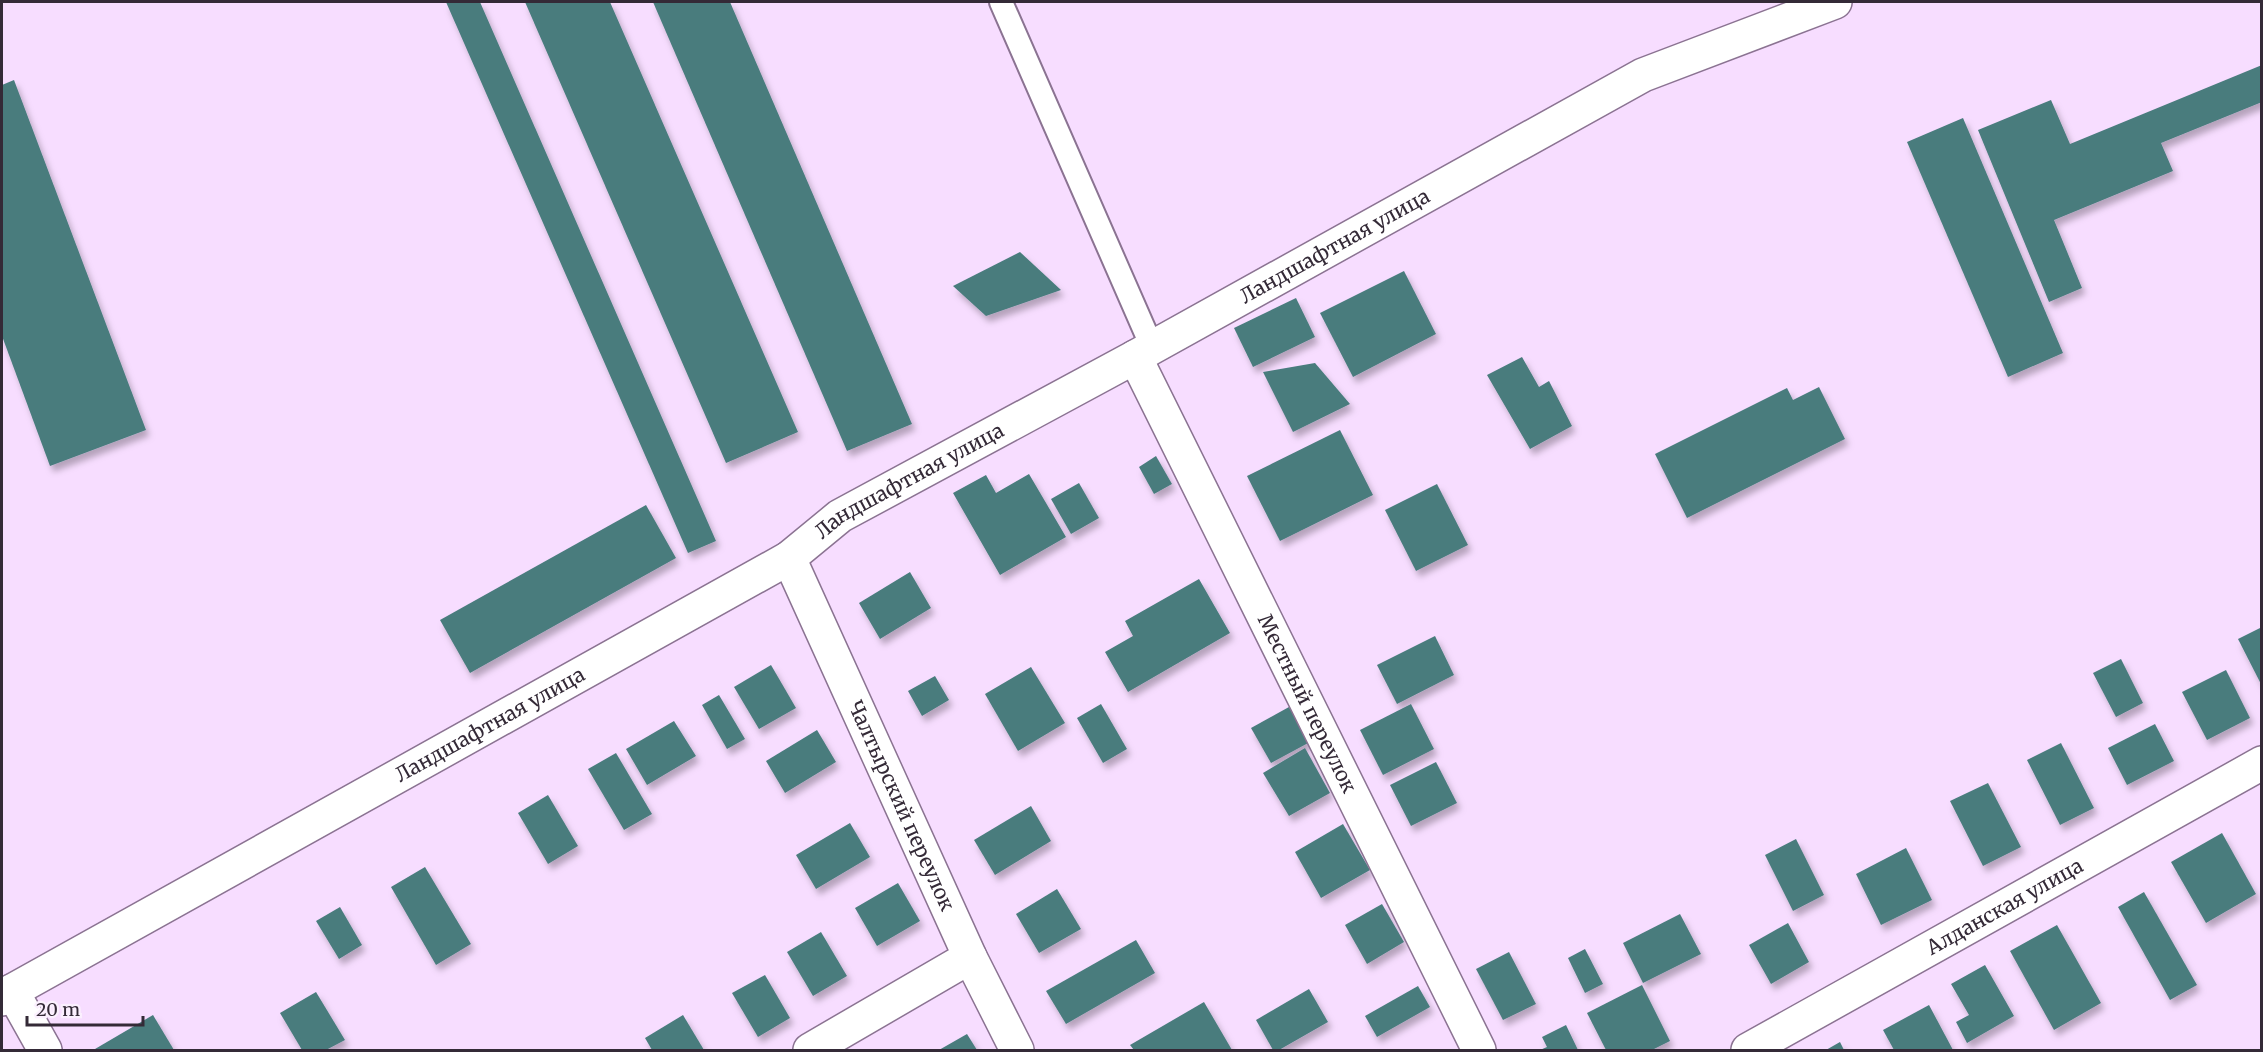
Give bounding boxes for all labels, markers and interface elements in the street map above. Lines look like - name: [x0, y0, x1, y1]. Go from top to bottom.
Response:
- street label: Ландшафтная улица: [1235, 183, 1434, 308]
- street label: Ландшафтная улица: [809, 417, 1008, 544]
- street label: Местный переулок: [1253, 610, 1362, 797]
- street label: Ландшафтная улица: [391, 661, 589, 787]
- street label: Чалтырский переулок: [843, 696, 961, 915]
- street label: Алданская улица: [1921, 852, 2087, 960]
- scale bar: [27, 989, 142, 1027]
- text: 20 m: [36, 998, 80, 1021]

